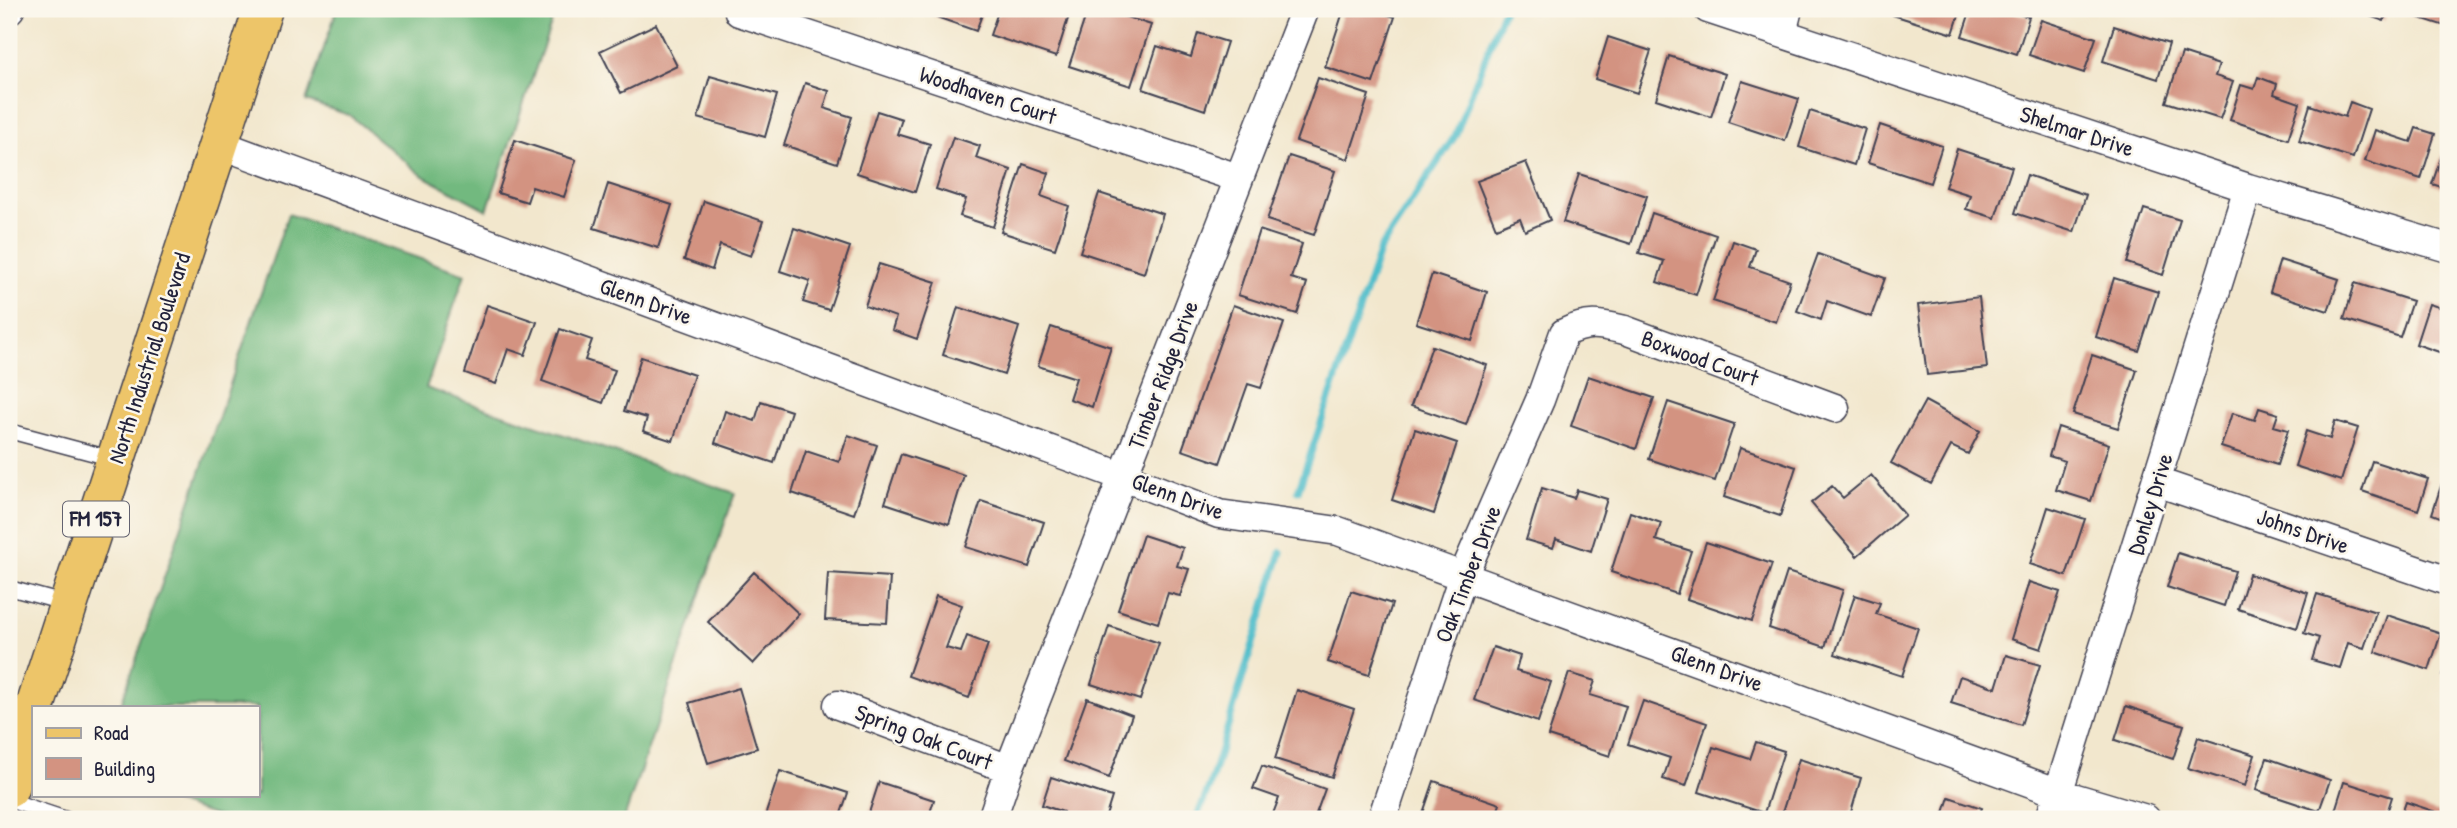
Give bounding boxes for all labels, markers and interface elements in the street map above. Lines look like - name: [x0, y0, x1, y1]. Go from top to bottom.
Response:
- street label: Woodhaven Court: [916, 58, 1062, 132]
- street label: Shelmar Drive: [2016, 98, 2138, 163]
- street label: North Industrial Boulevard: [100, 248, 197, 467]
- street label: Glenn Drive: [596, 270, 696, 331]
- street label: Timber Ridge Drive: [1120, 296, 1205, 454]
- street label: Boxwood Court: [1637, 322, 1764, 393]
- street label: Donley Drive: [2119, 450, 2180, 558]
- street label: Glenn Drive: [1128, 465, 1228, 526]
- street label: Johns Drive: [2253, 500, 2353, 561]
- street label: Oak Timber Drive: [1427, 501, 1508, 647]
- road number: FM 157: [63, 502, 129, 536]
- street label: Glenn Drive: [1667, 637, 1767, 698]
- street label: Spring Oak Court: [851, 696, 998, 777]
- legend: [32, 706, 259, 796]
- text: Road: [94, 718, 128, 747]
- text: Building: [94, 754, 155, 783]

